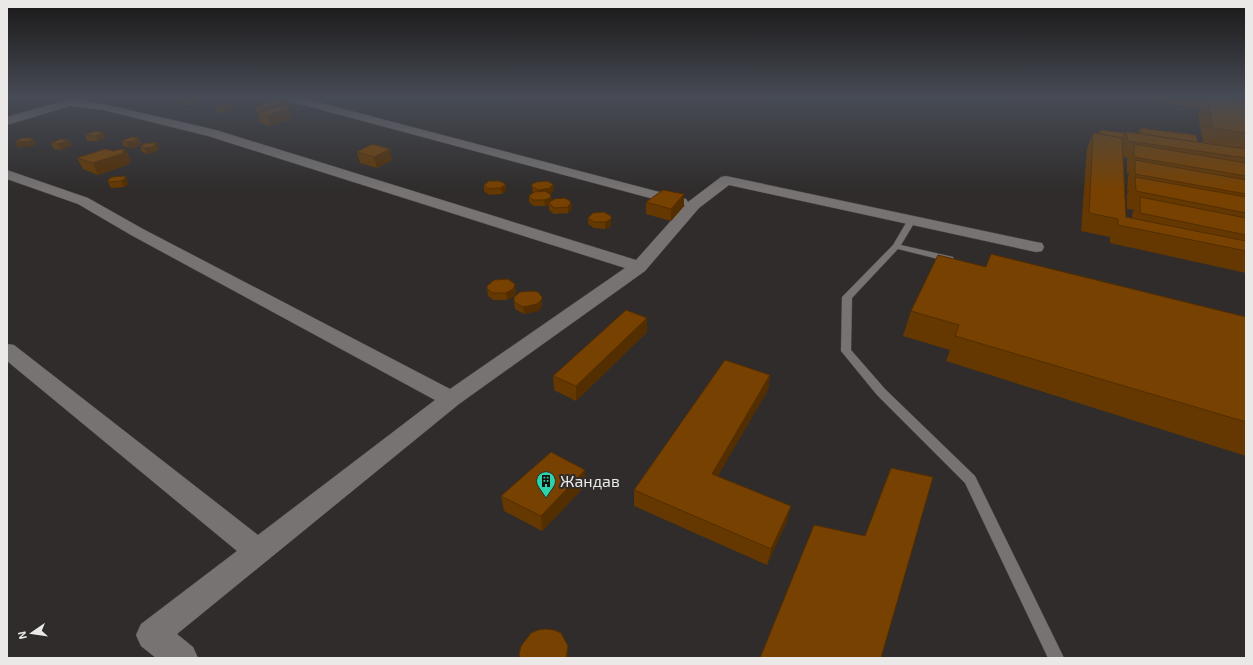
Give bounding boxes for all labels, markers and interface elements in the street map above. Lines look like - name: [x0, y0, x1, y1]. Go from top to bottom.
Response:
- building icon: Жандав: [535, 470, 557, 498]
- place label: Жандав: [560, 471, 620, 490]
- north arrow: [12, 613, 52, 653]
- text: N: [15, 630, 29, 641]

